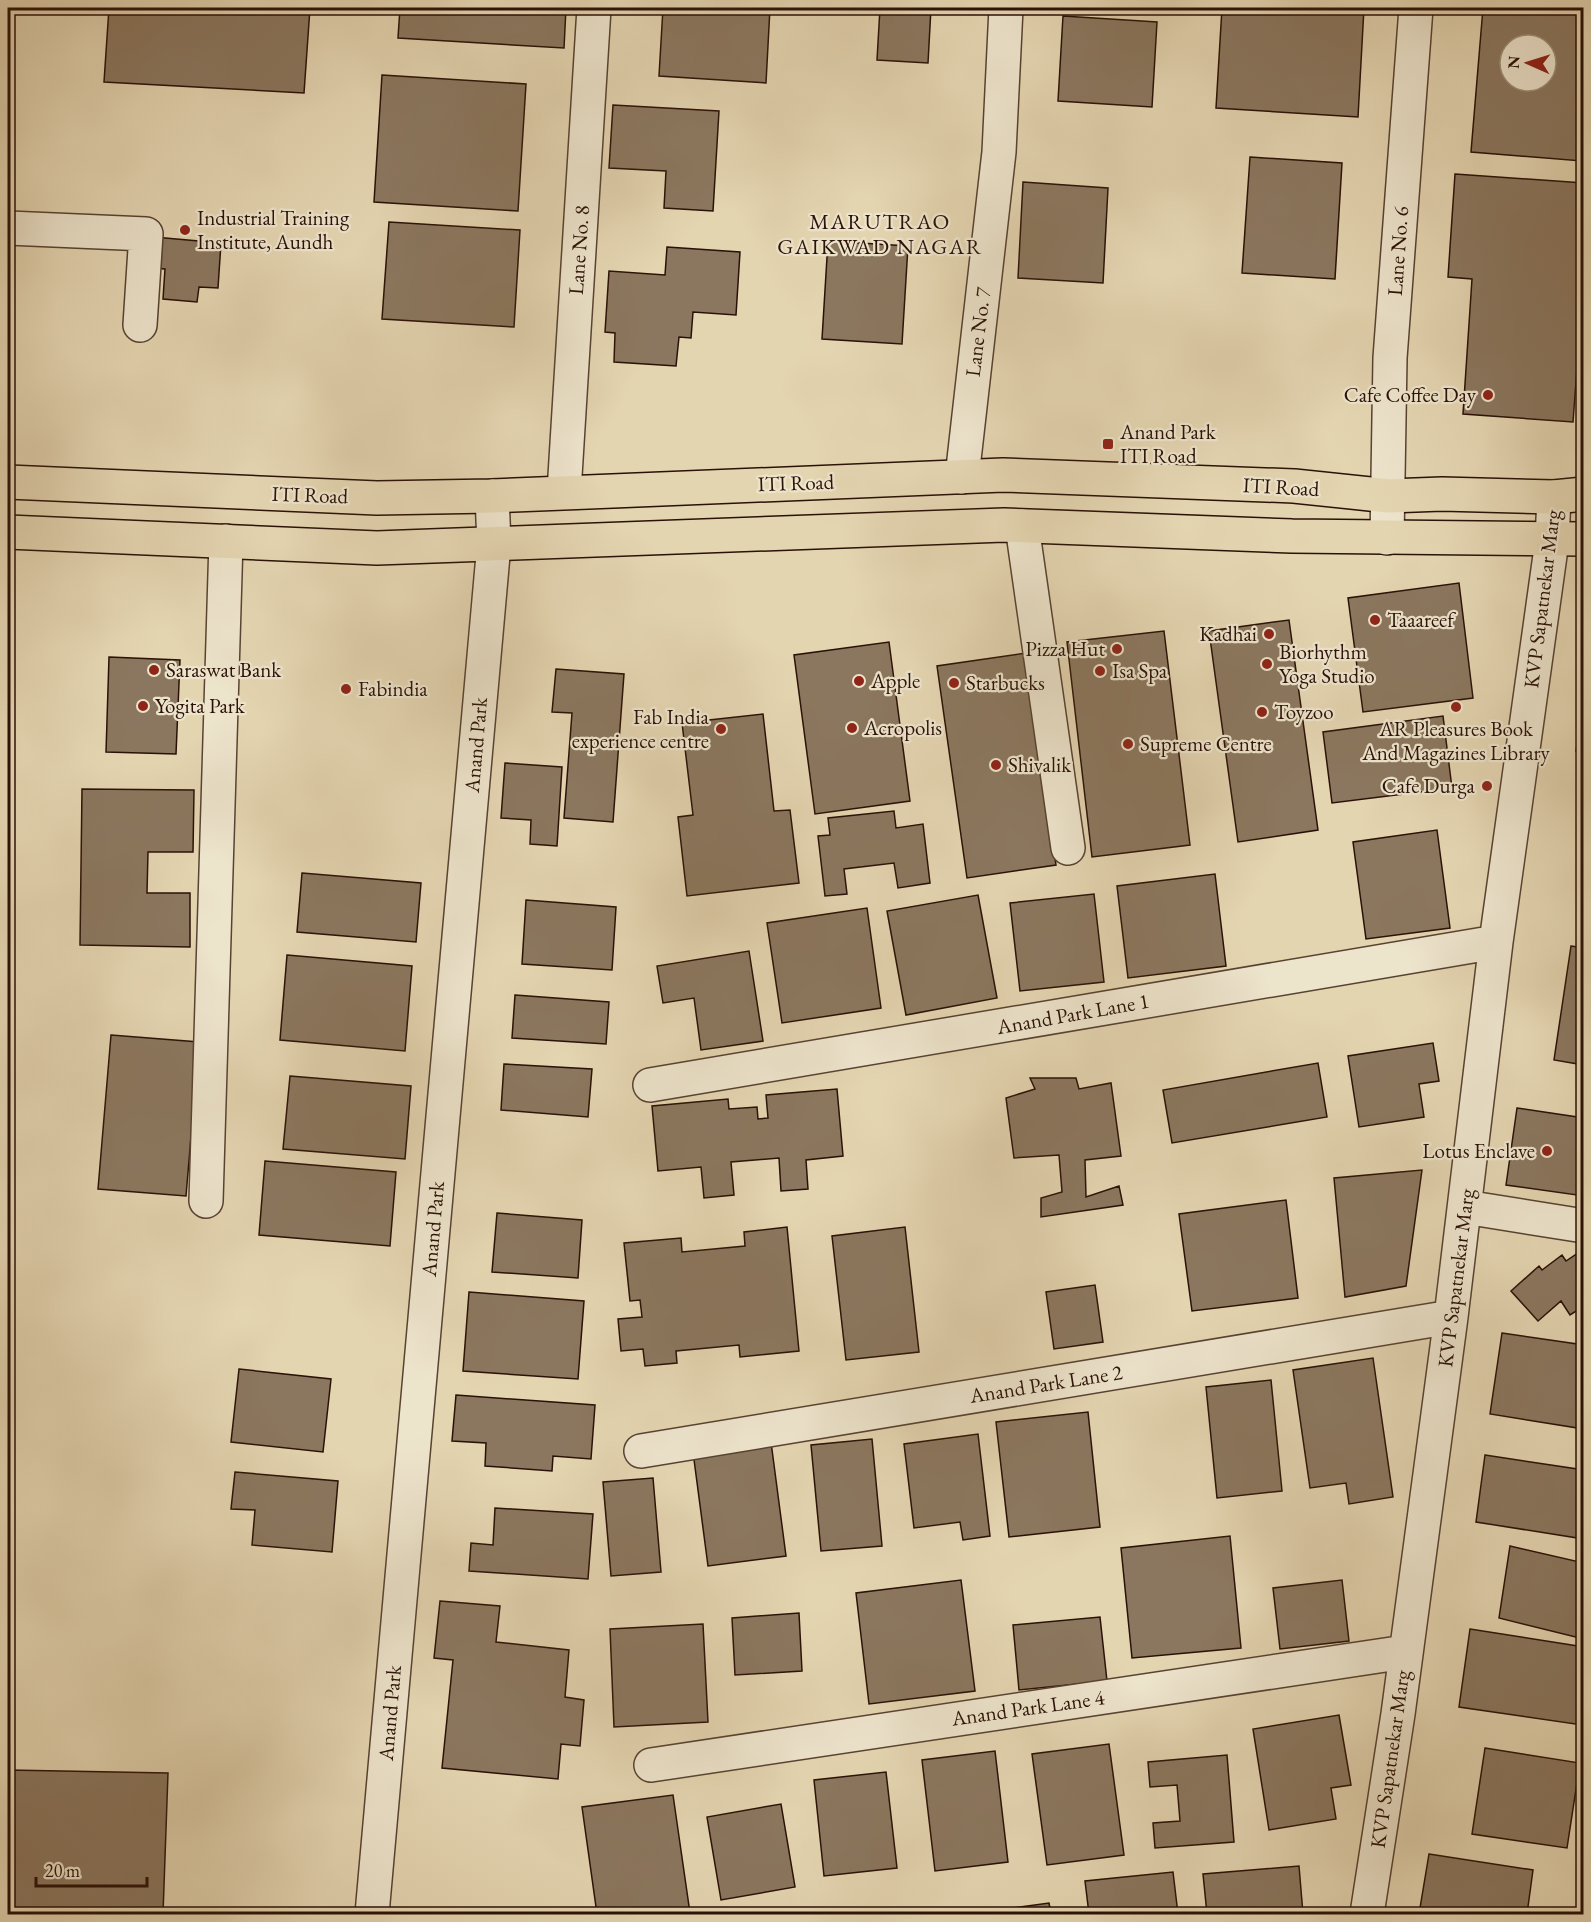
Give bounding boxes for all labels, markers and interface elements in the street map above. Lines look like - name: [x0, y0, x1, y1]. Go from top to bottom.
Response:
- north arrow: [1498, 33, 1558, 93]
- text: N: [1503, 55, 1524, 69]
- place label: Industrial Training Institute, Aundh: [197, 204, 350, 255]
- street label: Lane No. 8: [562, 204, 595, 296]
- street label: Lane No. 6: [1381, 205, 1414, 297]
- district label: MARUTRAO GAIKWAD NAGAR: [777, 207, 983, 261]
- marker: Industrial Training Institute, Aundh: [178, 223, 192, 237]
- street label: Lane No. 7: [959, 285, 996, 378]
- place label: Cafe Coffee Day: [1344, 381, 1477, 408]
- marker: Cafe Coffee Day: [1481, 388, 1495, 402]
- place label: Anand Park ITI Road: [1119, 418, 1217, 469]
- marker: Anand Park ITI Road: [1101, 437, 1115, 451]
- street label: ITI Road: [757, 468, 835, 497]
- street label: ITI Road: [1242, 471, 1320, 502]
- street label: ITI Road: [271, 480, 349, 509]
- street label: KVP Sapatnekar Marg: [1517, 507, 1566, 690]
- place label: Taaareef: [1387, 606, 1456, 633]
- marker: Taaareef: [1368, 613, 1382, 627]
- place label: Kadhai: [1199, 620, 1257, 647]
- marker: Kadhai: [1262, 627, 1276, 641]
- place label: Pizza Hut: [1025, 635, 1105, 662]
- place label: Biorhythm Yoga Studio: [1279, 638, 1375, 689]
- marker: Pizza Hut: [1110, 642, 1124, 656]
- place label: Saraswat Bank: [166, 656, 282, 683]
- place label: Isa Spa: [1112, 657, 1168, 684]
- marker: Biorhythm Yoga Studio: [1260, 657, 1274, 671]
- marker: Saraswat Bank: [147, 663, 161, 677]
- marker: Isa Spa: [1093, 664, 1107, 678]
- place label: Apple: [870, 667, 920, 694]
- place label: Starbucks: [966, 669, 1045, 696]
- marker: Apple: [852, 674, 866, 688]
- place label: Fabindia: [358, 675, 428, 702]
- marker: Starbucks: [947, 676, 961, 690]
- marker: Fabindia: [339, 682, 353, 696]
- place label: Yogita Park: [155, 692, 246, 719]
- street label: Anand Park: [458, 695, 493, 795]
- place label: Toyzoo: [1274, 698, 1334, 725]
- marker: Yogita Park: [136, 699, 150, 713]
- marker: AR Pleasures Book And Magazines Library: [1449, 700, 1463, 714]
- place label: Fab India experience centre: [572, 703, 710, 754]
- marker: Toyzoo: [1255, 705, 1269, 719]
- place label: Acropolis: [863, 714, 942, 741]
- place label: AR Pleasures Book And Magazines Library: [1361, 715, 1551, 766]
- marker: Acropolis: [845, 721, 859, 735]
- marker: Fab India experience centre: [714, 722, 728, 736]
- place label: Supreme Centre: [1140, 730, 1272, 757]
- marker: Supreme Centre: [1121, 737, 1135, 751]
- place label: Shivalik: [1008, 751, 1072, 778]
- marker: Shivalik: [989, 758, 1003, 772]
- place label: Cafe Durga: [1382, 772, 1476, 799]
- marker: Cafe Durga: [1480, 779, 1494, 793]
- street label: Anand Park Lane 1: [994, 987, 1151, 1040]
- place label: Lotus Enclave: [1422, 1137, 1535, 1164]
- marker: Lotus Enclave: [1540, 1144, 1554, 1158]
- street label: Anand Park: [415, 1179, 450, 1279]
- street label: KVP Sapatnekar Marg: [1431, 1186, 1480, 1369]
- street label: Anand Park Lane 2: [967, 1358, 1124, 1409]
- street label: Anand Park: [372, 1663, 407, 1763]
- street label: KVP Sapatnekar Marg: [1364, 1667, 1415, 1850]
- street label: Anand Park Lane 4: [949, 1683, 1107, 1732]
- scale bar: [36, 1850, 147, 1888]
- text: 20 m: [45, 1859, 80, 1882]

